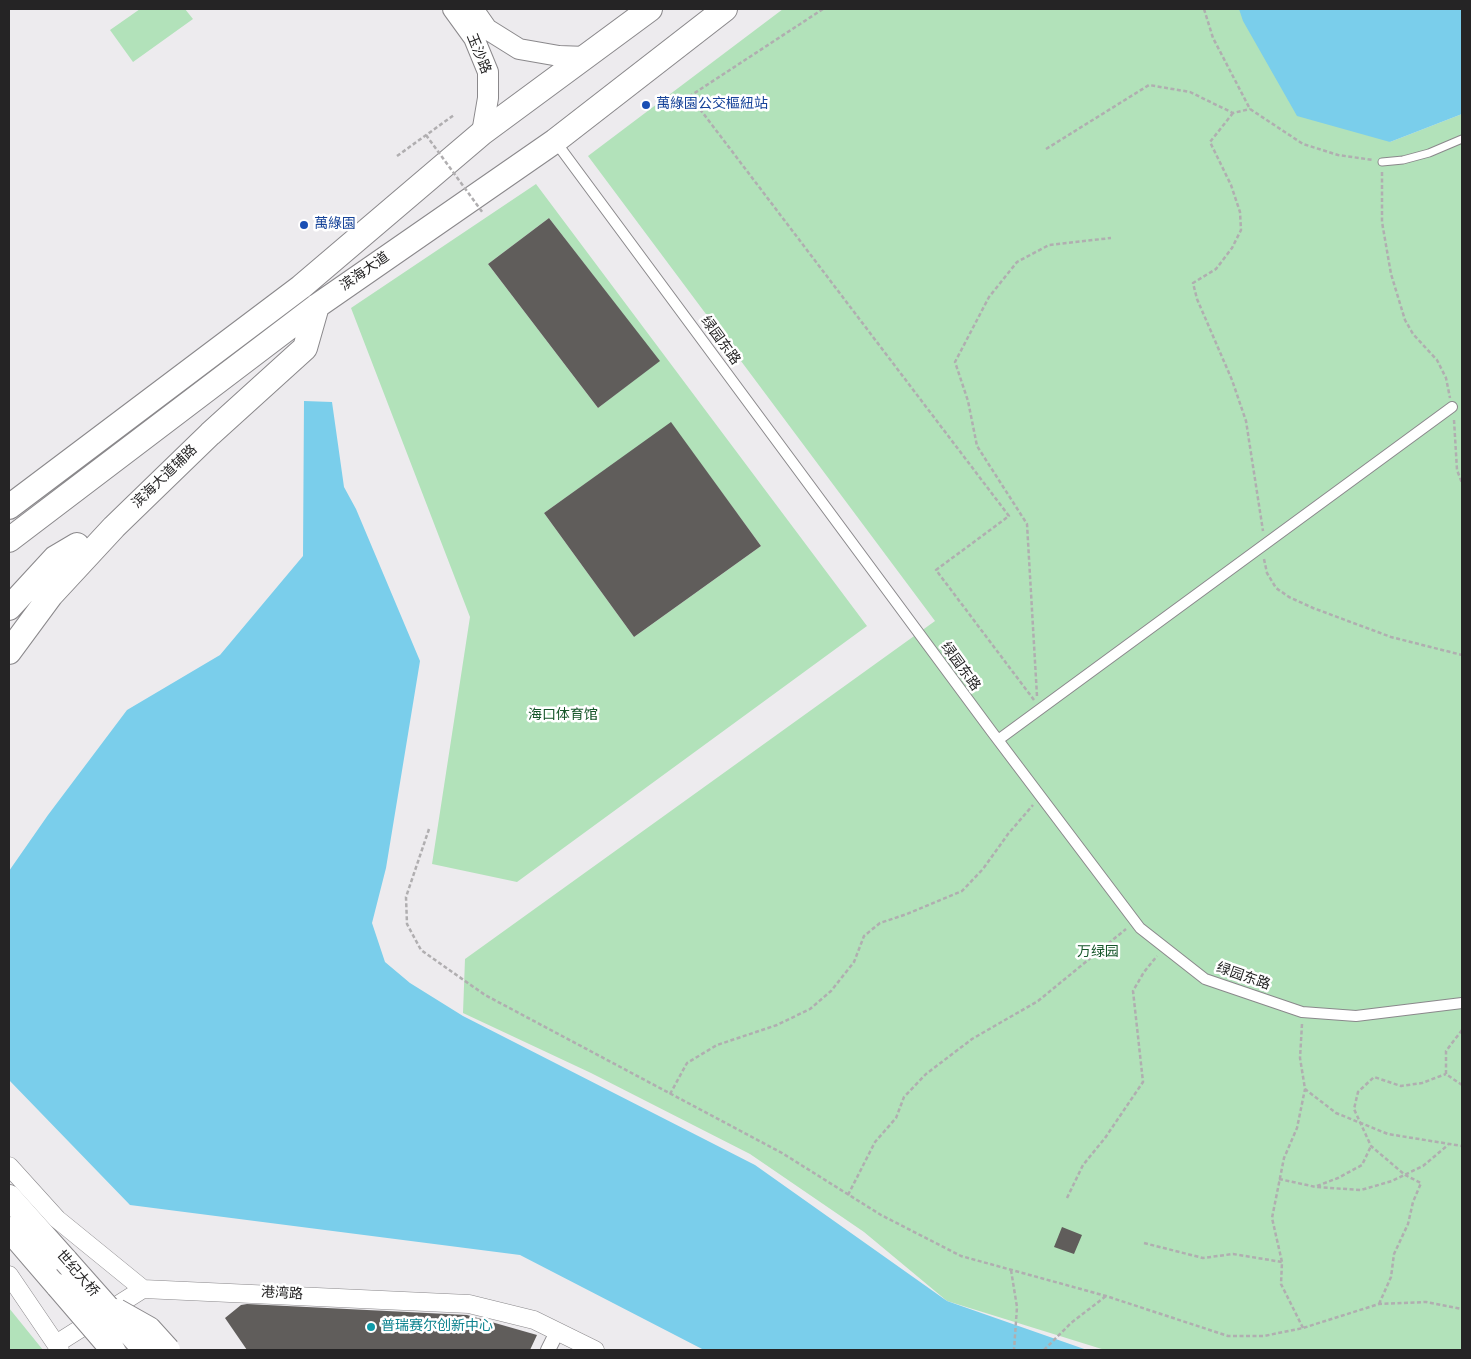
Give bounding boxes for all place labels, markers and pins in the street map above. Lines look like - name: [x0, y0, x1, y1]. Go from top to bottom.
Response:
- place label: 萬綠園公交樞紐站: [656, 97, 768, 113]
- marker: 萬綠園公交樞紐站: [640, 99, 652, 111]
- place label: 萬綠園: [314, 217, 356, 233]
- marker: 萬綠園: [298, 219, 310, 231]
- place label: 普瑞赛尔创新中心: [381, 1319, 493, 1335]
- marker: 普瑞赛尔创新中心: [365, 1321, 377, 1333]

